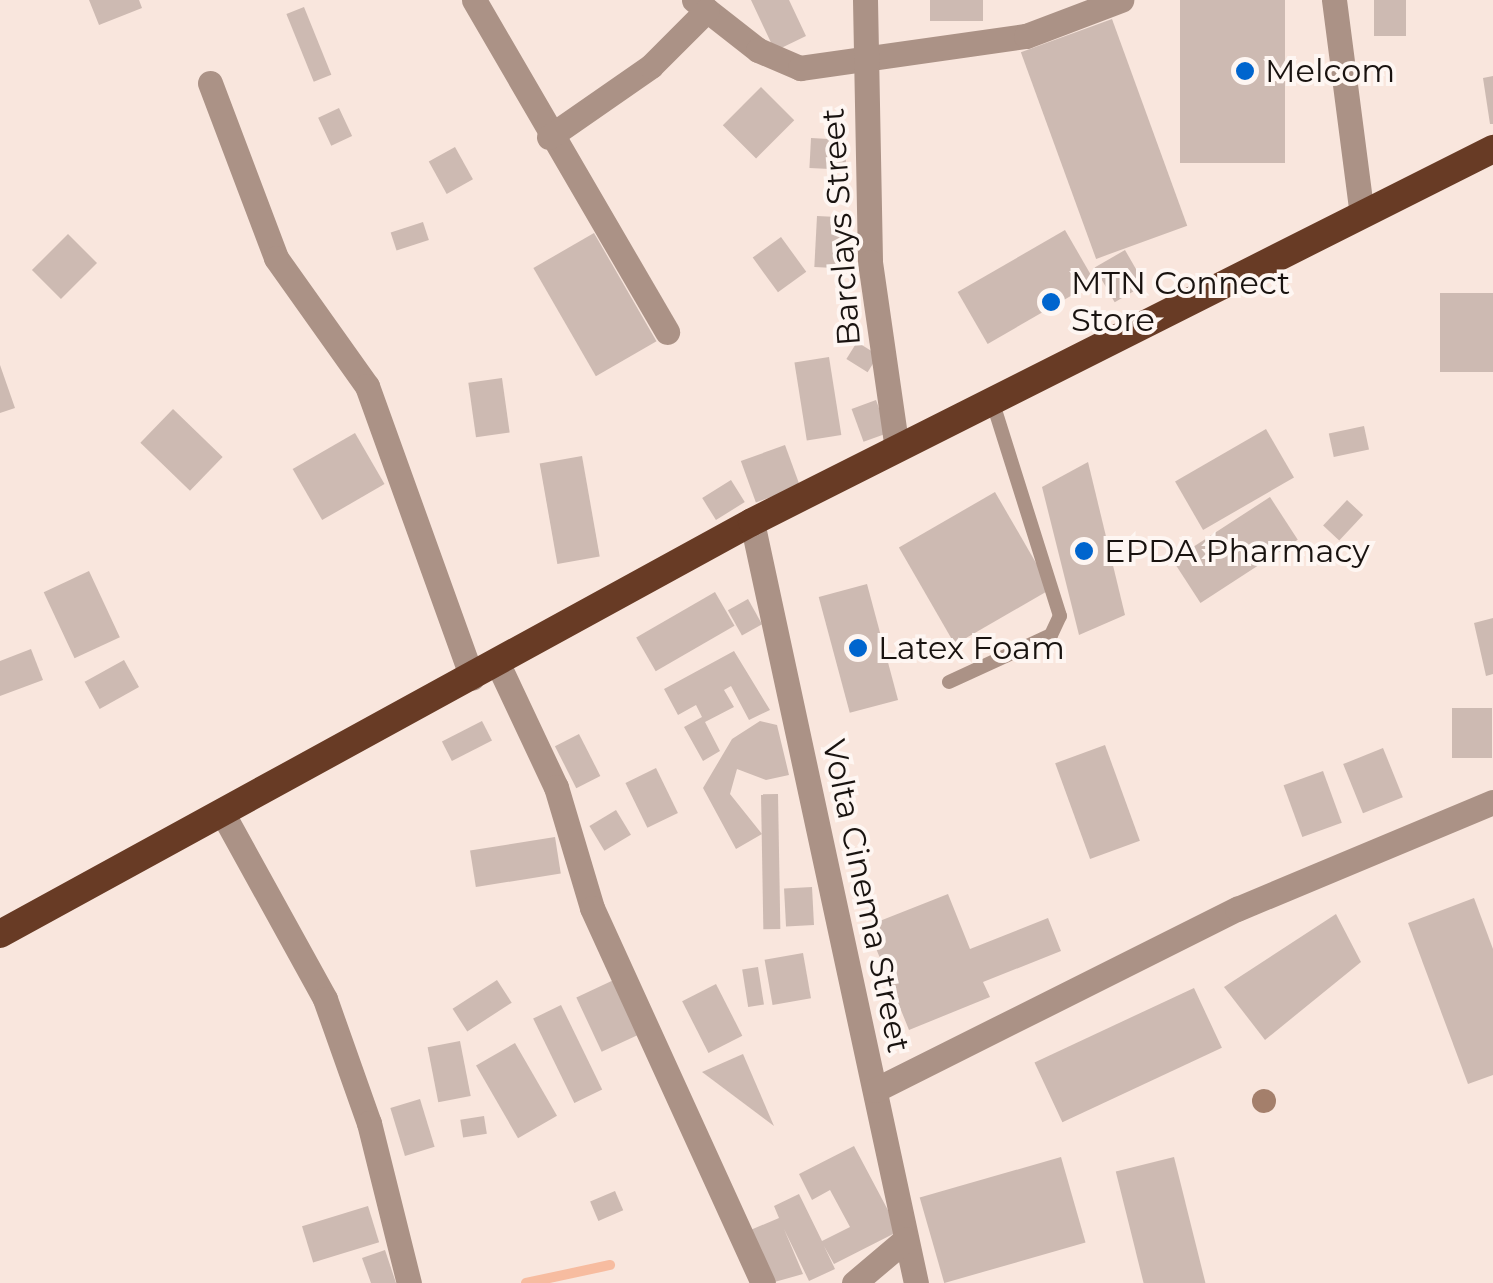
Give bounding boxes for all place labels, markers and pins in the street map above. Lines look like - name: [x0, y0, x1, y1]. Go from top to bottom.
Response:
- place label: Melcom: [1265, 52, 1395, 90]
- marker: Melcom: [1234, 60, 1256, 82]
- place label: MTN Connect Store: [1071, 265, 1290, 340]
- marker: MTN Connect Store: [1040, 291, 1062, 313]
- place label: EPDA Pharmacy: [1104, 532, 1370, 570]
- marker: EPDA Pharmacy: [1073, 540, 1095, 562]
- place label: Latex Foam: [878, 629, 1065, 667]
- marker: Latex Foam: [847, 637, 869, 659]

